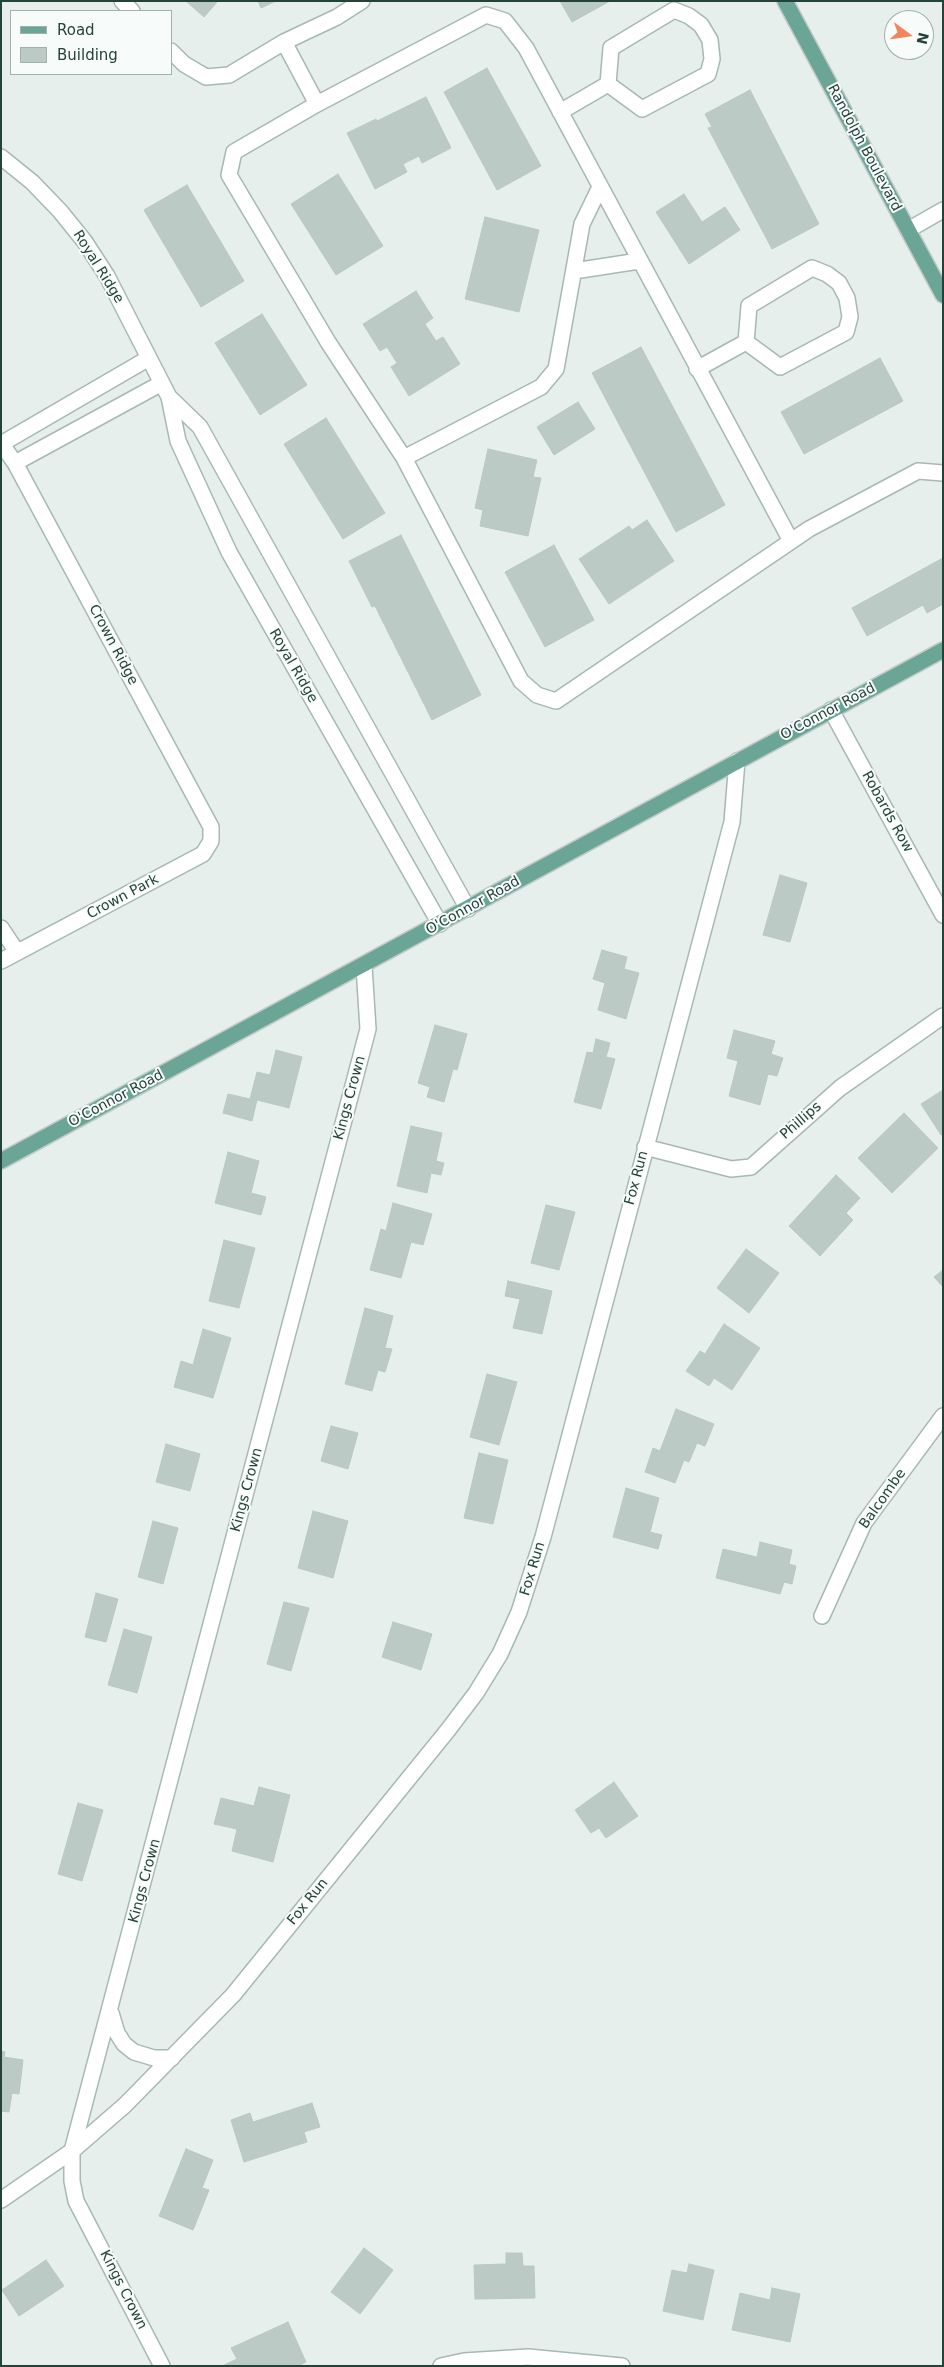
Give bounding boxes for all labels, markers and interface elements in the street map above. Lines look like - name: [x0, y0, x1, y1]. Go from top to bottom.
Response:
- legend: [10, 10, 172, 75]
- north arrow: [884, 10, 934, 60]
- text: Road: [57, 21, 95, 39]
- text: N: [913, 31, 932, 46]
- text: Building: [57, 46, 118, 64]
- street label: Randolph Boulevard: [823, 82, 905, 214]
- street label: Royal Ridge: [69, 227, 127, 307]
- street label: Crown Ridge: [85, 602, 141, 688]
- street label: Royal Ridge: [265, 626, 321, 706]
- street label: O'Connor Road: [778, 680, 878, 744]
- street label: Robards Row: [858, 768, 916, 856]
- street label: Crown Park: [84, 871, 162, 923]
- street label: O'Connor Road: [423, 873, 523, 939]
- street label: Kings Crown: [331, 1054, 369, 1142]
- street label: O'Connor Road: [66, 1067, 166, 1131]
- street label: Phillips: [777, 1099, 825, 1143]
- street label: Fox Run: [622, 1149, 652, 1207]
- street label: Kings Crown: [228, 1446, 266, 1534]
- street label: Balcombe: [856, 1466, 910, 1532]
- street label: Fox Run: [517, 1540, 549, 1598]
- street label: Kings Crown: [126, 1837, 164, 1925]
- street label: Fox Run: [284, 1875, 332, 1929]
- street label: Kings Crown: [96, 2248, 150, 2332]

